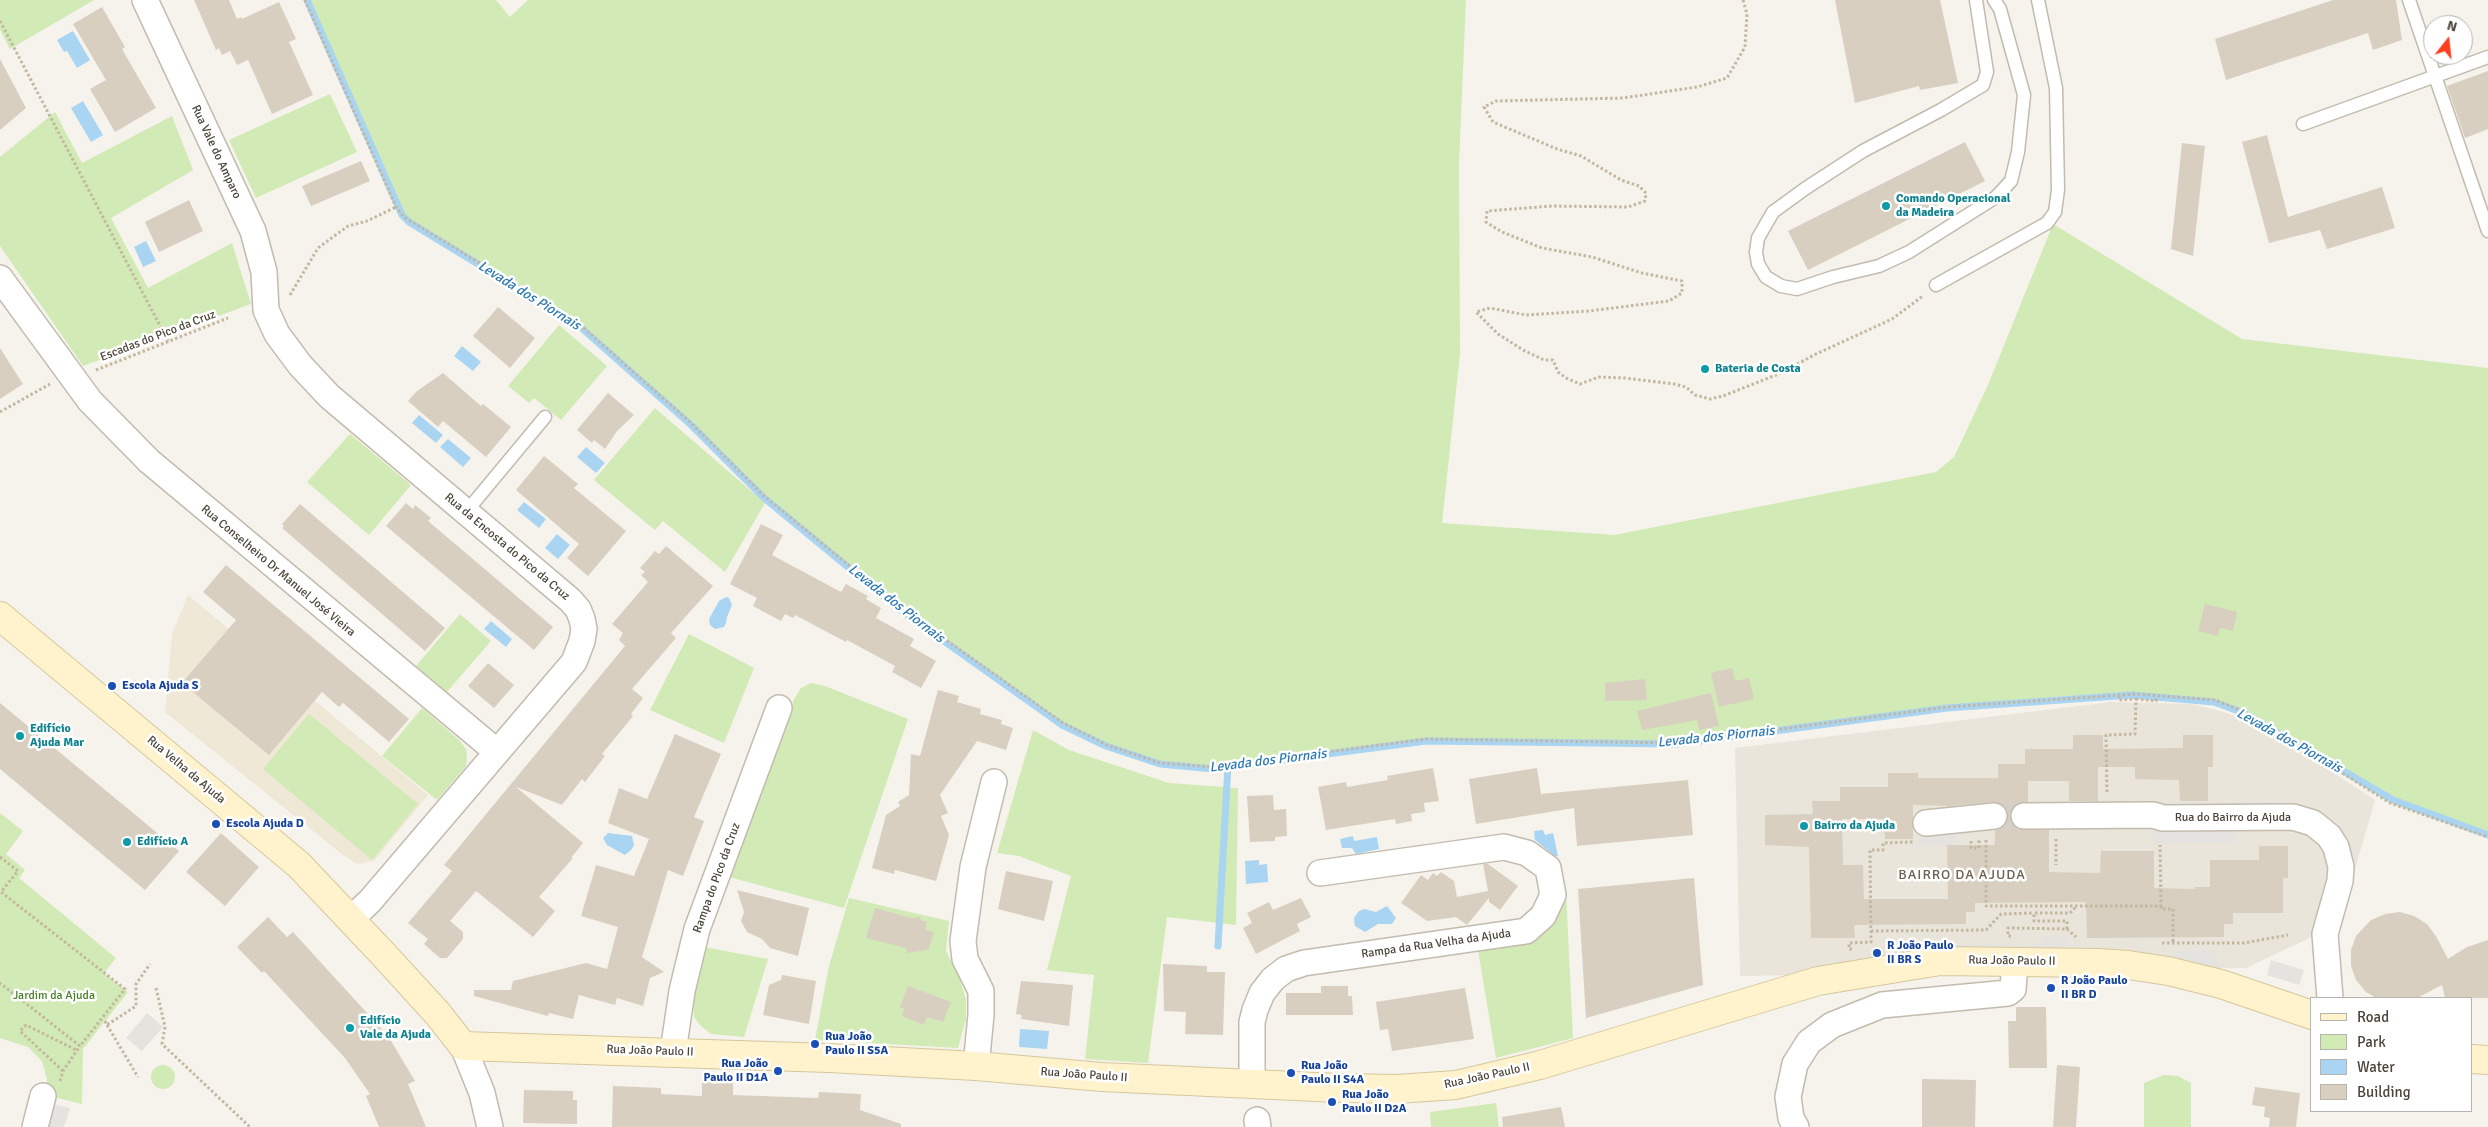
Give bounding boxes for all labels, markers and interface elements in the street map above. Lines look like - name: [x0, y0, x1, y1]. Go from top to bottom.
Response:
- north arrow: [2423, 15, 2473, 65]
- text: N: [2445, 17, 2459, 36]
- street label: Rua Vale do Amparo: [188, 103, 244, 201]
- place label: Comando Operacional da Madeira: [1896, 192, 2011, 220]
- marker: Comando Operacional da Madeira: [1880, 200, 1892, 212]
- water label: Levada dos Piornais: [475, 258, 583, 334]
- street label: Escadas do Pico da Cruz: [98, 307, 218, 365]
- place label: Bateria de Costa: [1715, 362, 1801, 376]
- marker: Bateria de Costa: [1699, 363, 1711, 375]
- street label: Rua da Encosta do Pico da Cruz: [441, 490, 573, 604]
- street label: Rua Conselheiro Dr Manuel José Vieira: [198, 502, 358, 640]
- water label: Levada dos Piornais: [845, 561, 947, 647]
- place label: Escola Ajuda S: [122, 679, 198, 693]
- marker: Escola Ajuda S: [106, 680, 118, 692]
- water label: Levada dos Piornais: [2234, 705, 2344, 777]
- place label: Edifício Ajuda Mar: [30, 722, 84, 750]
- water label: Levada dos Piornais: [1657, 723, 1775, 751]
- marker: Edifício Ajuda Mar: [14, 730, 26, 742]
- street label: Rua Velha da Ajuda: [144, 733, 228, 807]
- water label: Levada dos Piornais: [1209, 746, 1327, 776]
- street label: Rua do Bairro da Ajuda: [2175, 811, 2291, 825]
- place label: Escola Ajuda D: [226, 817, 304, 831]
- marker: Escola Ajuda D: [210, 818, 222, 830]
- place label: Bairro da Ajuda: [1814, 819, 1895, 833]
- marker: Bairro da Ajuda: [1798, 820, 1810, 832]
- street label: Rampa do Pico da Cruz: [690, 821, 744, 935]
- place label: Edifício A: [137, 835, 188, 849]
- marker: Edifício A: [121, 836, 133, 848]
- district label: BAIRRO DA AJUDA: [1896, 867, 2028, 883]
- street label: Rampa da Rua Velha da Ajuda: [1360, 926, 1512, 962]
- place label: R João Paulo II BR S: [1887, 939, 1953, 967]
- marker: R João Paulo II BR S: [1871, 947, 1883, 959]
- street label: Rua João Paulo II: [1968, 953, 2056, 969]
- place label: R João Paulo II BR D: [2061, 974, 2127, 1002]
- marker: R João Paulo II BR D: [2045, 982, 2057, 994]
- park label: Jardim da Ajuda: [13, 989, 95, 1003]
- legend: [2310, 997, 2473, 1112]
- text: Road: [2357, 1008, 2389, 1026]
- place label: Edifício Vale da Ajuda: [360, 1014, 431, 1042]
- marker: Edifício Vale da Ajuda: [344, 1022, 356, 1034]
- place label: Rua João Paulo II S5A: [825, 1030, 888, 1058]
- text: Park: [2357, 1033, 2386, 1051]
- marker: Rua João Paulo II S5A: [809, 1038, 821, 1050]
- street label: Rua João Paulo II: [606, 1042, 694, 1060]
- place label: Rua João Paulo II D1A: [704, 1057, 768, 1085]
- text: Water: [2357, 1058, 2395, 1076]
- place label: Rua João Paulo II S4A: [1301, 1059, 1364, 1087]
- street label: Rua João Paulo II: [1443, 1060, 1531, 1092]
- marker: Rua João Paulo II D1A: [772, 1065, 784, 1077]
- street label: Rua João Paulo II: [1040, 1065, 1128, 1085]
- marker: Rua João Paulo II S4A: [1285, 1067, 1297, 1079]
- text: Building: [2357, 1083, 2411, 1101]
- place label: Rua João Paulo II D2A: [1342, 1088, 1406, 1116]
- marker: Rua João Paulo II D2A: [1326, 1096, 1338, 1108]

